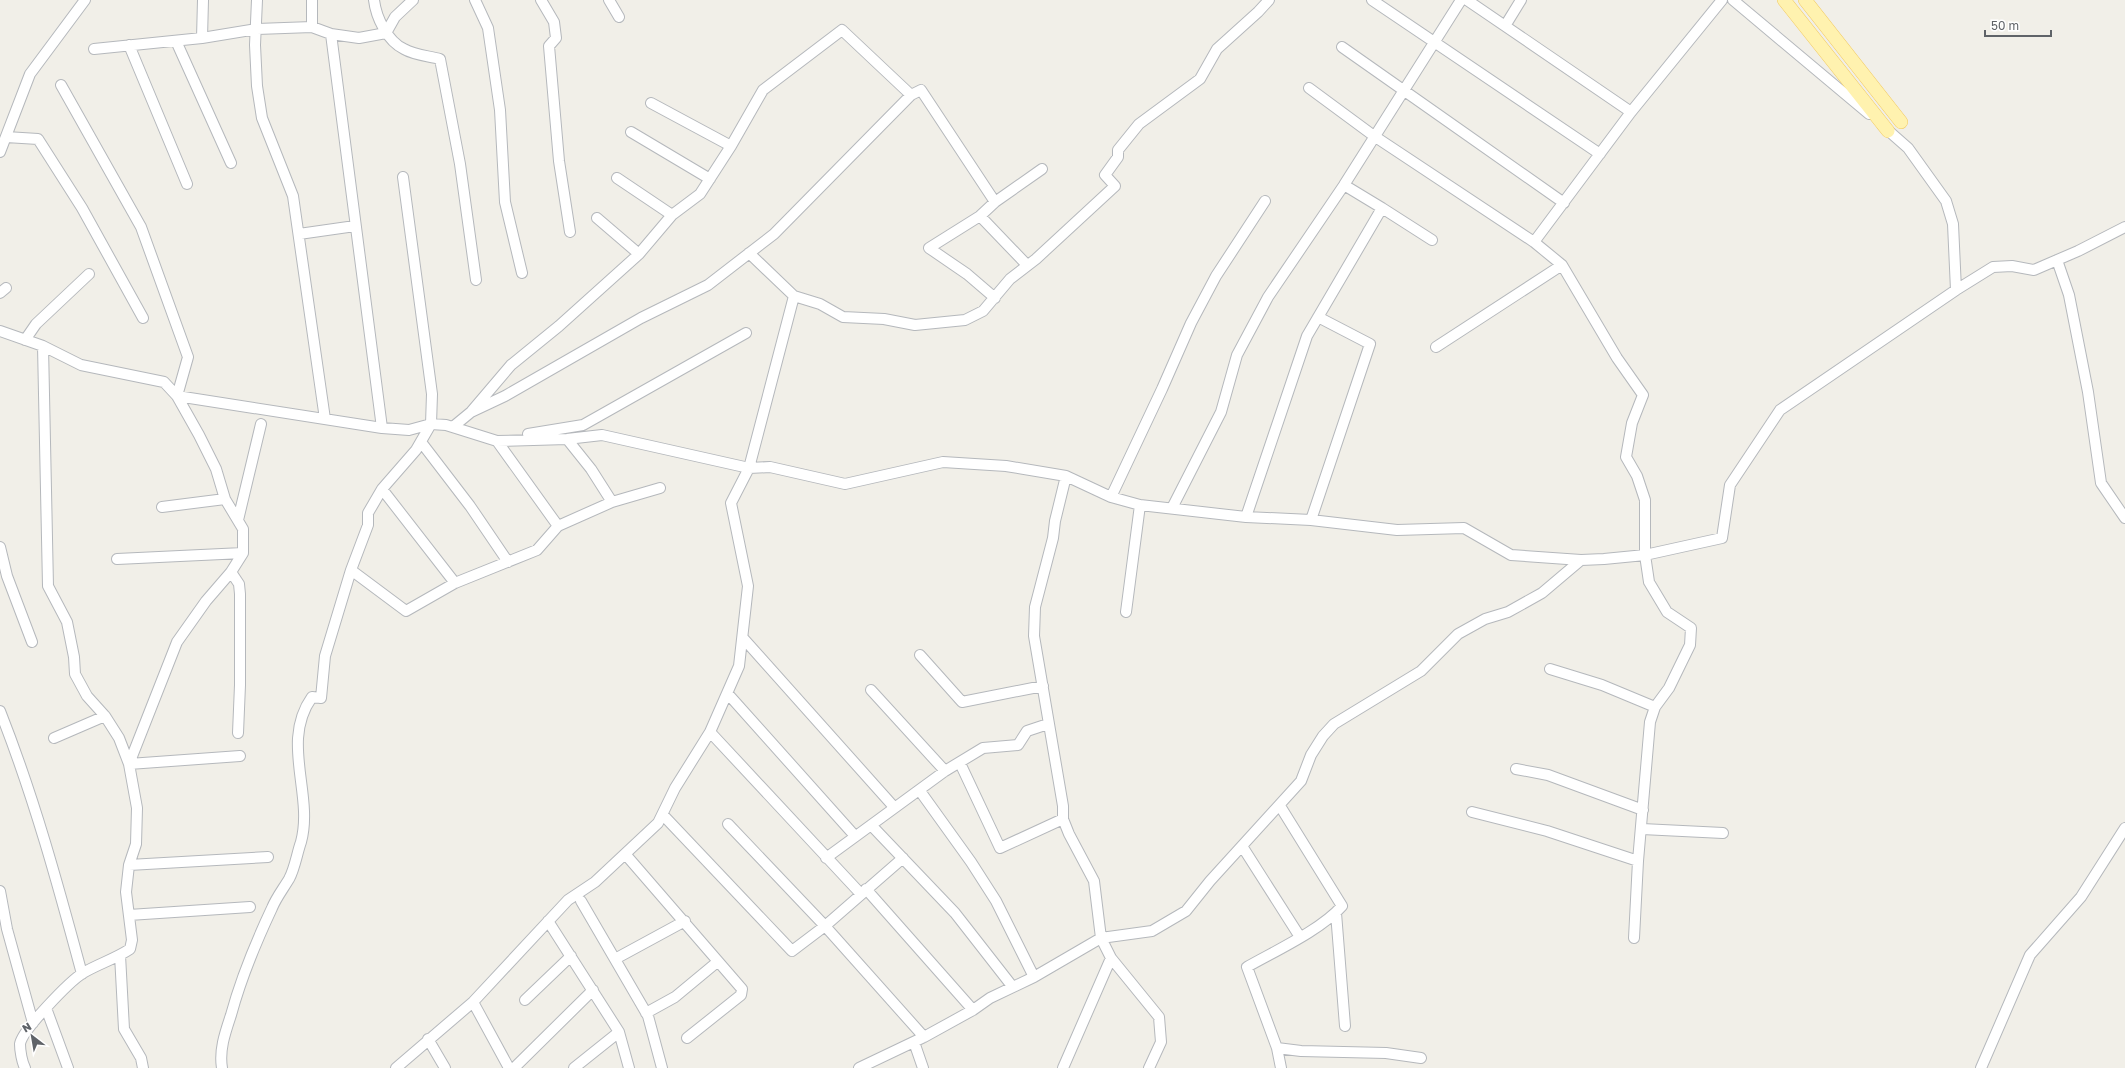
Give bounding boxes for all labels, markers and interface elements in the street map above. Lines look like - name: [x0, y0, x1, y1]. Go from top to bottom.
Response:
- scale bar: [1985, 12, 2051, 38]
- text: 50 m: [1991, 18, 2019, 33]
- north arrow: [12, 1016, 52, 1056]
- text: N: [20, 1019, 34, 1035]

